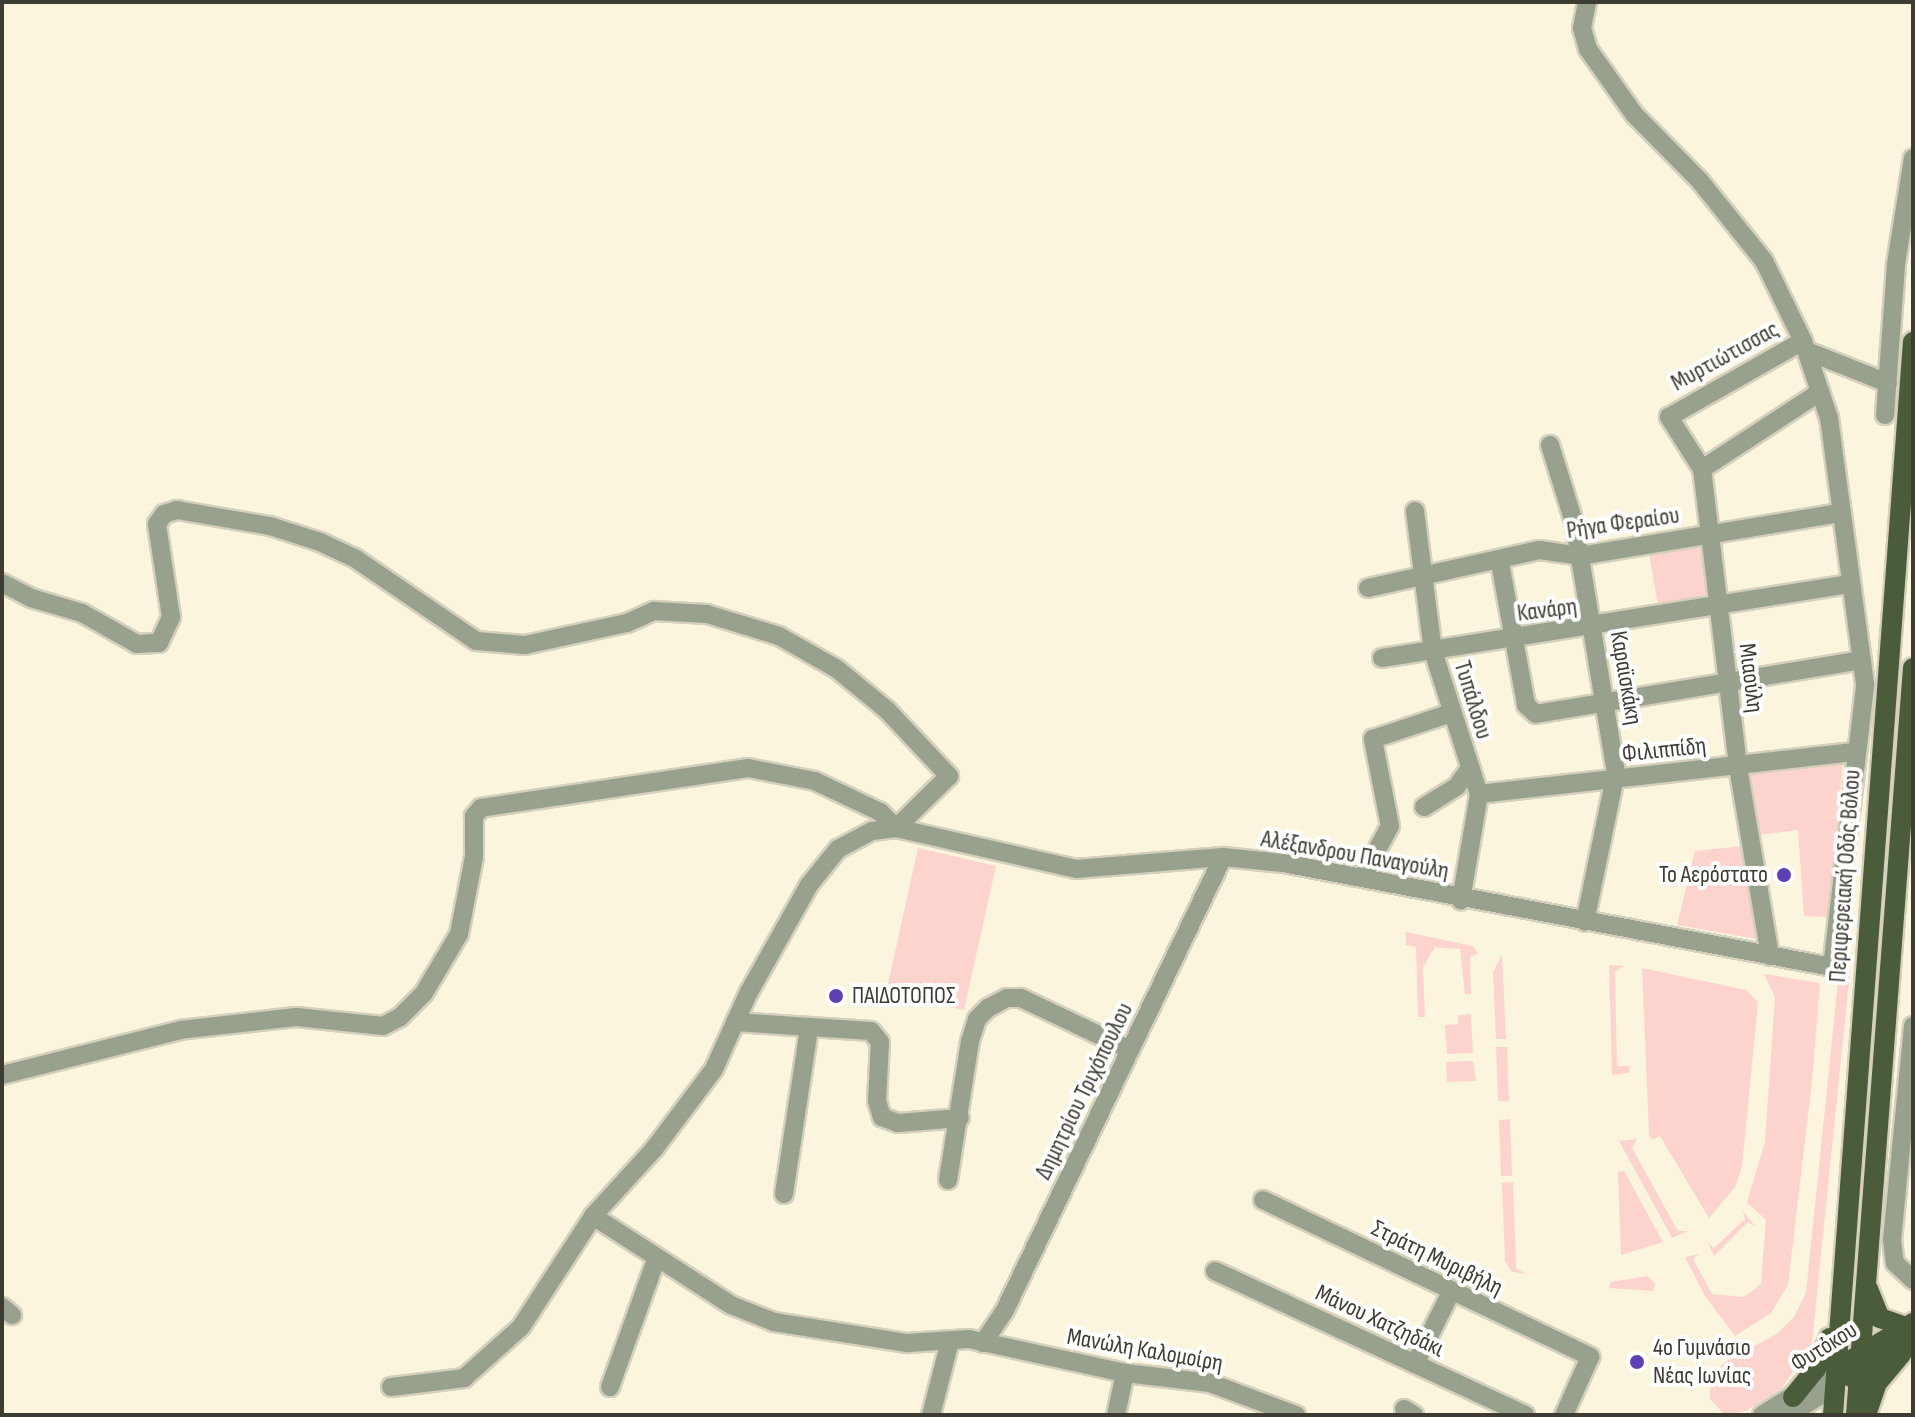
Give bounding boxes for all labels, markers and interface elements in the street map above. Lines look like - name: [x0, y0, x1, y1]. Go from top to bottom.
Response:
- street label: Μυρτιώτισσας: [1666, 315, 1784, 397]
- street label: Ρήγα Φεραίου: [1565, 501, 1681, 545]
- street label: Κανάρη: [1515, 592, 1579, 628]
- street label: Καραϊσκάκη: [1604, 629, 1648, 727]
- street label: Μιαούλη: [1732, 642, 1770, 714]
- street label: Τυπάλδου: [1447, 657, 1499, 743]
- street label: Φιλιππίδη: [1621, 731, 1707, 769]
- street label: Περιφερειακή Οδός Βόλου: [1823, 769, 1867, 983]
- street label: Αλέξανδρου Παναγούλη: [1259, 824, 1451, 886]
- place label: Το Αερόστατο: [1659, 861, 1768, 889]
- marker: Το Αερόστατο: [1775, 866, 1793, 884]
- place label: ΠΑΙΔΟΤΟΠΟΣ: [852, 982, 955, 1010]
- marker: ΠΑΙΔΟΤΟΠΟΣ: [827, 987, 845, 1005]
- street label: Δημητρίου Τριχόπουλου: [1029, 998, 1139, 1184]
- street label: Στράτη Μυριβήλη: [1367, 1214, 1507, 1302]
- street label: Μάνου Χατζηδάκι: [1311, 1279, 1449, 1363]
- street label: Φυτόκου: [1786, 1316, 1862, 1378]
- street label: Μανώλη Καλομοίρη: [1065, 1322, 1225, 1378]
- place label: 4ο Γυμνάσιο Νέας Ιωνίας: [1653, 1334, 1751, 1390]
- marker: 4ο Γυμνάσιο Νέας Ιωνίας: [1628, 1353, 1646, 1371]

